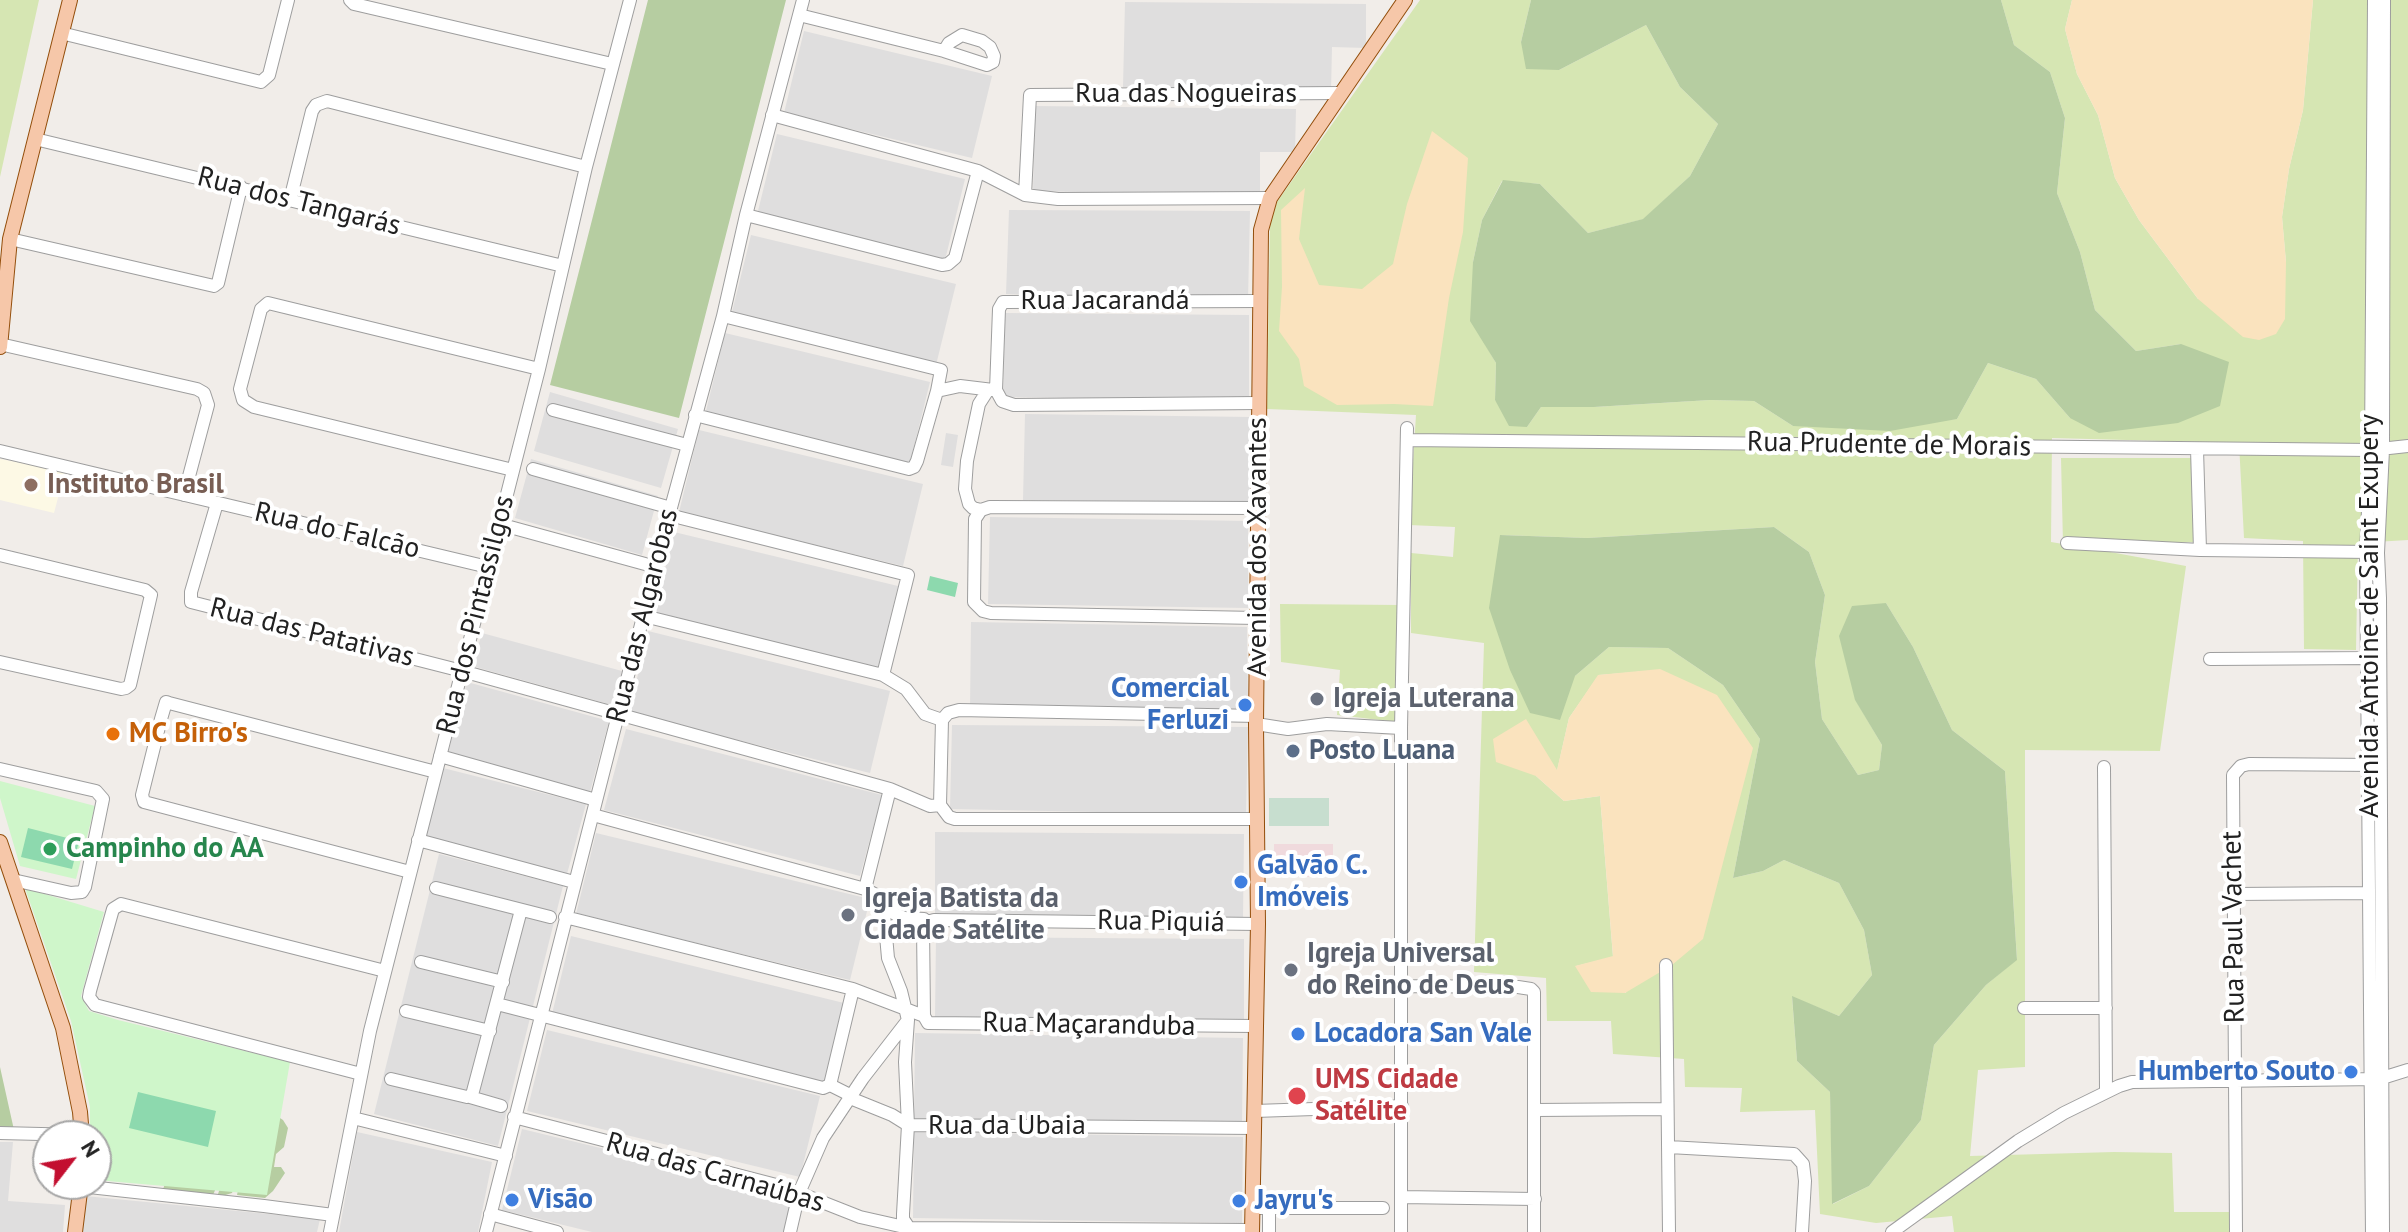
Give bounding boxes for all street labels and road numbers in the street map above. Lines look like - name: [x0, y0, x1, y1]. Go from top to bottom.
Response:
- street label: Rua das Nogueiras: [1075, 77, 1297, 111]
- street label: Rua dos Tangarás: [194, 161, 404, 243]
- street label: Rua Jacarandá: [1020, 284, 1190, 318]
- street label: Avenida Antoine de Saint Exupery: [2353, 414, 2387, 818]
- street label: Avenida dos Xavantes: [1241, 417, 1275, 677]
- street label: Rua Prudente de Morais: [1747, 426, 2031, 464]
- street label: Rua dos Pintassilgos: [430, 492, 522, 738]
- street label: Rua do Falcão: [251, 496, 423, 566]
- street label: Rua das Algarobas: [600, 505, 686, 727]
- street label: Rua das Patativas: [206, 591, 418, 675]
- street label: Rua Paul Vachet: [2216, 831, 2252, 1023]
- street label: Rua Piquiá: [1097, 904, 1225, 940]
- street label: Rua Maçaranduba: [982, 1006, 1196, 1044]
- street label: Rua da Ubaia: [928, 1109, 1086, 1143]
- street label: Rua das Carnaúbas: [602, 1126, 828, 1220]

